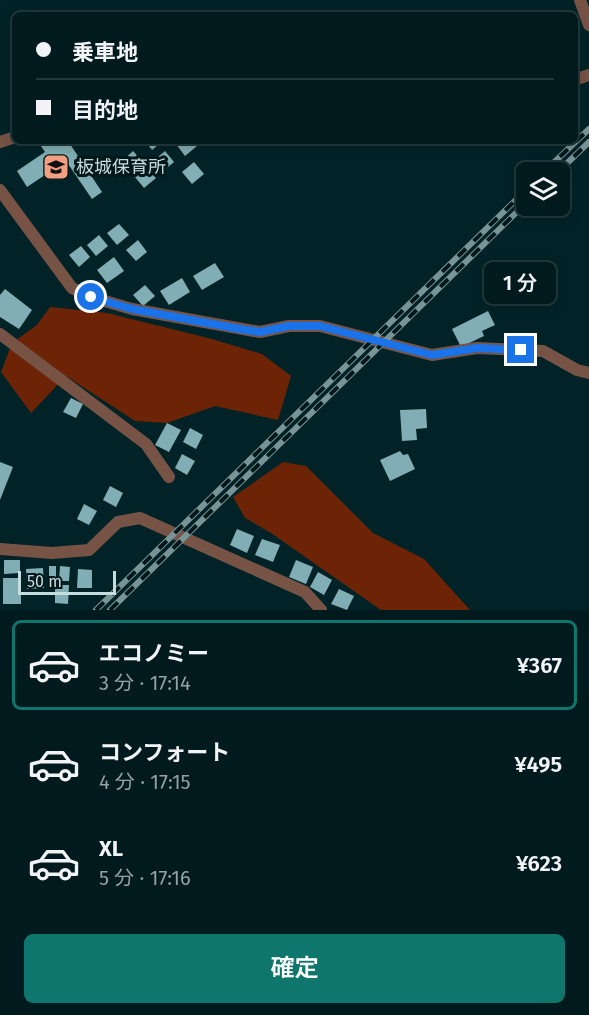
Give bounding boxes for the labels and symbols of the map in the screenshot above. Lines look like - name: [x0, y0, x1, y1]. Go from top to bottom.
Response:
- school or university icon: 板城保育所: [41, 152, 71, 182]
- place label: 板城保育所: [76, 156, 166, 178]
- callout: 1 分: [485, 263, 557, 305]
- route start: [77, 283, 104, 310]
- route end: [507, 336, 534, 363]
- scale bar: [18, 568, 116, 596]

